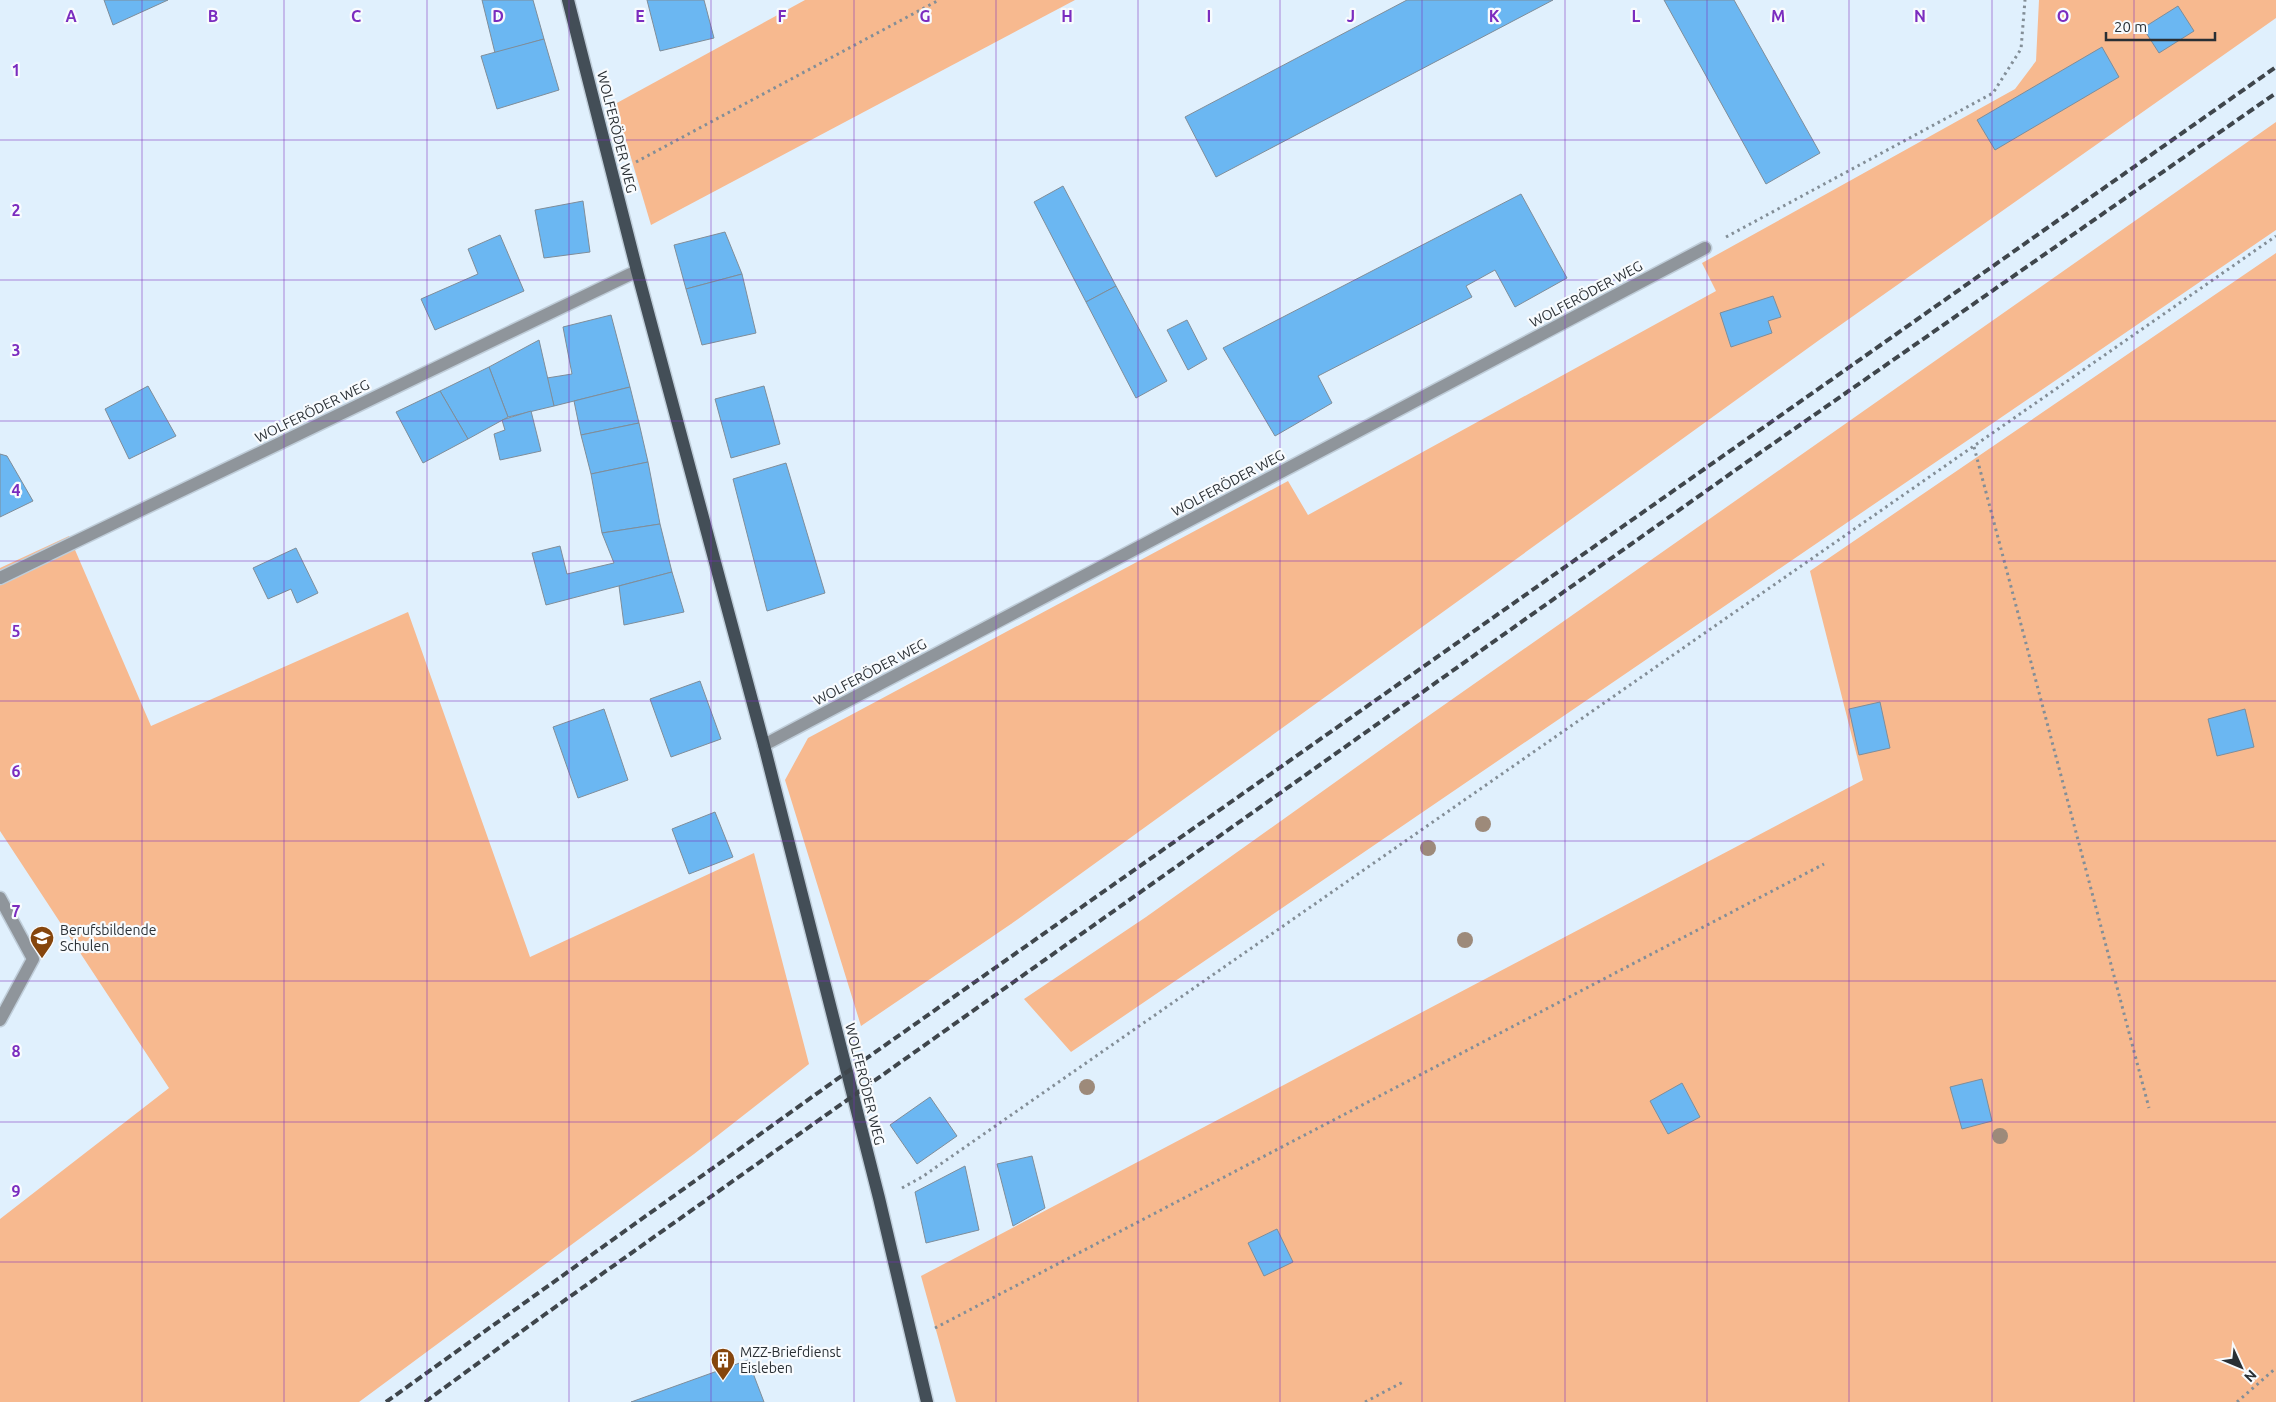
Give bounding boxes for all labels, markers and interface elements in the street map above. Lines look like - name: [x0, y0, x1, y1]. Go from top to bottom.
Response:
- text: A: [65, 7, 77, 25]
- text: B: [208, 7, 218, 25]
- text: C: [351, 7, 361, 25]
- text: D: [492, 7, 504, 25]
- text: E: [635, 7, 645, 25]
- text: F: [778, 7, 787, 25]
- text: G: [919, 7, 931, 25]
- text: H: [1061, 7, 1073, 25]
- text: I: [1207, 7, 1211, 25]
- text: J: [1347, 7, 1355, 25]
- text: K: [1489, 7, 1500, 25]
- text: L: [1632, 7, 1641, 25]
- text: M: [1771, 7, 1785, 25]
- text: N: [1914, 7, 1926, 25]
- text: O: [2057, 7, 2069, 25]
- scale bar: [2106, 10, 2215, 42]
- text: 20 m: [2114, 18, 2147, 35]
- text: 1: [11, 61, 21, 79]
- street label: WOLFERÖDER WEG: [594, 69, 641, 195]
- text: 2: [11, 201, 21, 219]
- street label: WOLFERÖDER WEG: [1526, 257, 1645, 330]
- text: 3: [11, 341, 21, 359]
- street label: WOLFERÖDER WEG: [252, 375, 372, 446]
- street label: WOLFERÖDER WEG: [1168, 446, 1287, 519]
- text: 4: [11, 481, 21, 499]
- text: 5: [11, 622, 21, 640]
- street label: WOLFERÖDER WEG: [810, 635, 929, 708]
- text: 6: [11, 762, 21, 780]
- text: 7: [11, 902, 21, 920]
- place label: Berufsbildende Schulen: [60, 922, 156, 954]
- school or university icon: Berufsbildende Schulen: [29, 925, 55, 959]
- street label: WOLFERÖDER WEG: [842, 1021, 889, 1147]
- text: 8: [11, 1042, 21, 1060]
- text: 9: [11, 1182, 21, 1200]
- north arrow: [2216, 1342, 2266, 1392]
- place label: MZZ-Briefdienst Eisleben: [740, 1344, 841, 1376]
- building icon: MZZ-Briefdienst Eisleben: [710, 1347, 736, 1381]
- text: N: [2241, 1367, 2260, 1385]

